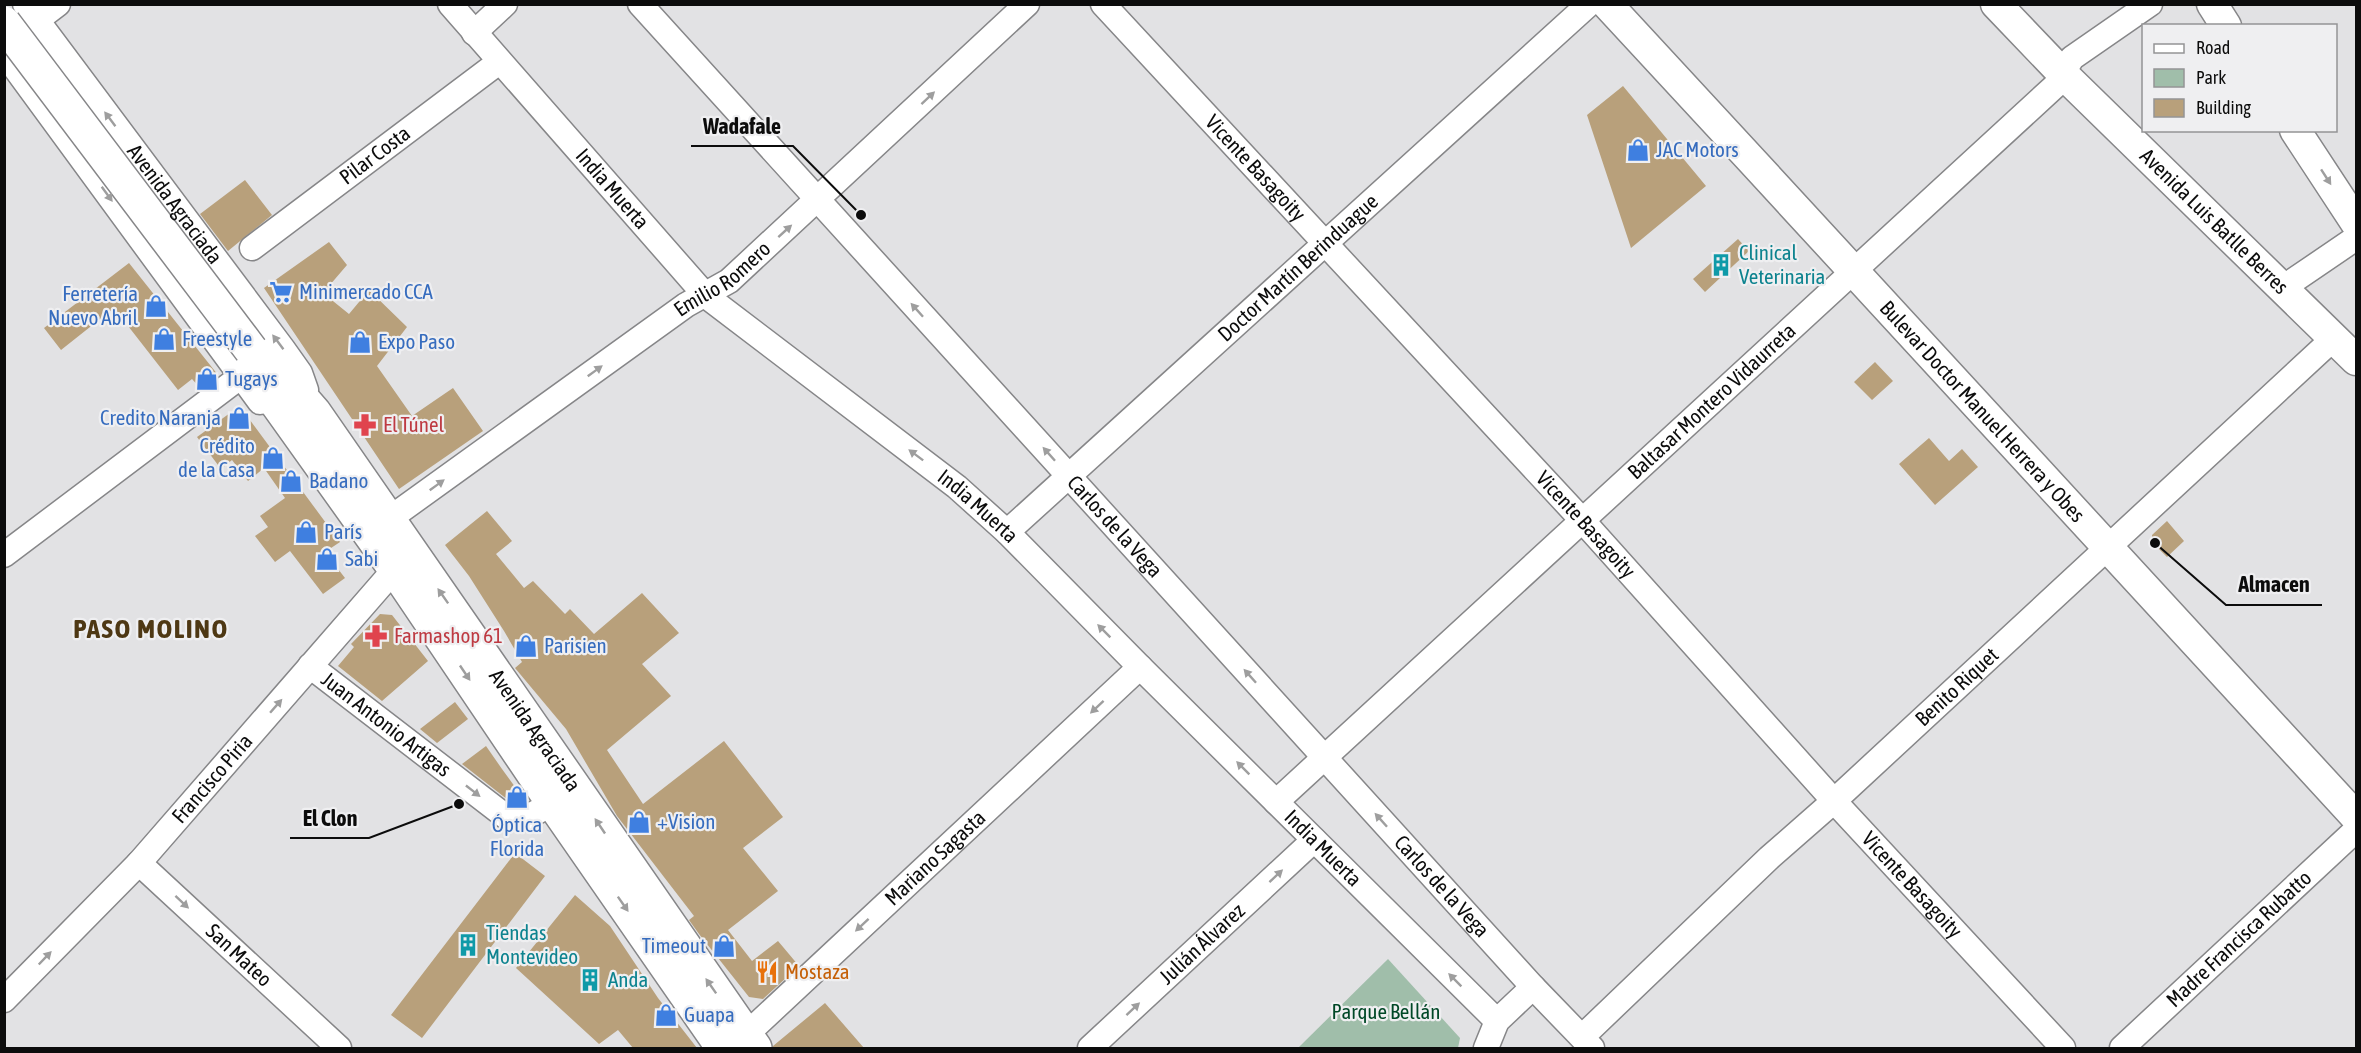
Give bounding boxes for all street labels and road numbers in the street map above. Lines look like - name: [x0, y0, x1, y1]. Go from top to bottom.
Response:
- street label: Vicente Basagoity: [1201, 110, 1311, 226]
- street label: Pilar Costa: [335, 120, 414, 189]
- street label: Avenida Agraciada: [123, 139, 228, 268]
- street label: India Muerta: [571, 143, 654, 233]
- street label: Avenida Luis Batlle Berres: [2136, 143, 2294, 298]
- street label: Doctor Martín Berinduague: [1213, 189, 1382, 346]
- street label: Emilio Romero: [669, 236, 775, 321]
- street label: Bulevar Doctor Manuel Herrera y Obes: [1876, 295, 2090, 526]
- street label: Baltasar Montero Vidaurreta: [1623, 318, 1800, 483]
- street label: India Muerta: [934, 464, 1023, 547]
- street label: Vicente Basagoity: [1532, 466, 1641, 583]
- street label: Carlos de la Vega: [1063, 470, 1168, 582]
- street label: Benito Riquet: [1910, 642, 2003, 731]
- street label: Avenida Agraciada: [485, 664, 586, 795]
- street label: Juan Antonio Artigas: [317, 666, 456, 781]
- street label: Francisco Piria: [166, 729, 257, 827]
- street label: India Muerta: [1280, 804, 1367, 891]
- street label: Mariano Sagasta: [880, 805, 990, 910]
- street label: Vicente Basagoity: [1858, 826, 1968, 943]
- street label: Carlos de la Vega: [1390, 830, 1495, 942]
- street label: Madre Francisca Rubatto: [2161, 865, 2316, 1011]
- street label: Julián Álvarez: [1154, 898, 1249, 988]
- street label: San Mateo: [202, 918, 277, 991]

